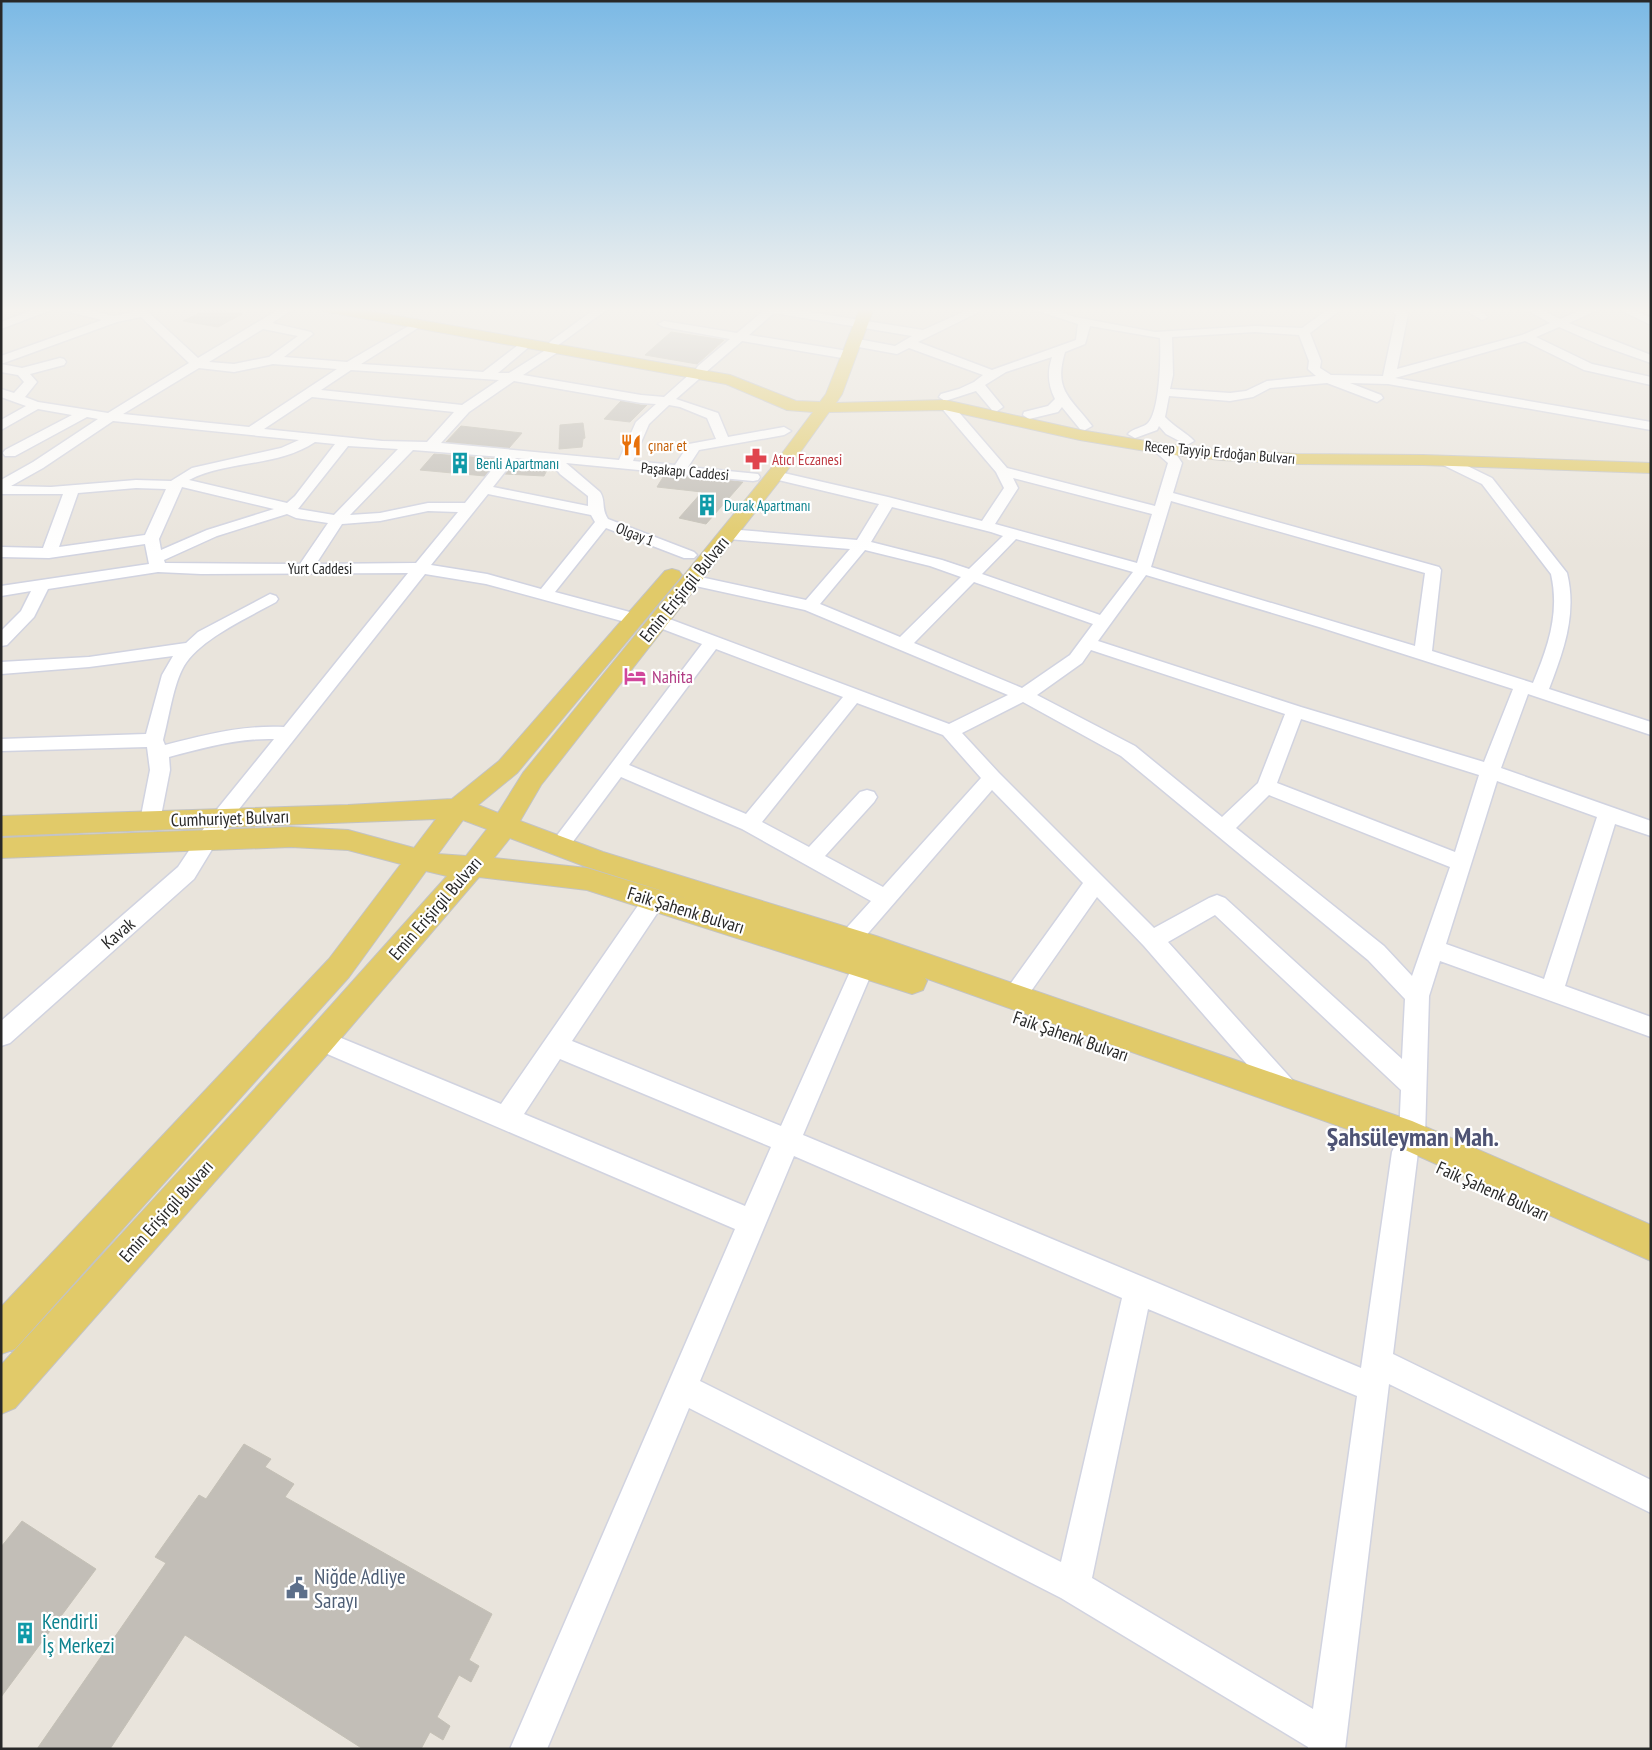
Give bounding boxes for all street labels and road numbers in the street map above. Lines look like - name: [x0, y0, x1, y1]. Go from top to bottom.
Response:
- street label: Recep Tayyip Erdoğan Bulvarı: [1144, 436, 1296, 468]
- street label: Paşakapı Caddesi: [640, 458, 730, 484]
- street label: Olgay 1: [613, 518, 657, 550]
- street label: Emin Erişirgil Bulvarı: [634, 531, 734, 647]
- street label: Yurt Caddesi: [288, 559, 352, 578]
- street label: Cumhuriyet Bulvarı: [170, 804, 290, 832]
- street label: Emin Erişirgil Bulvarı: [384, 851, 486, 965]
- street label: Faik Şahenk Bulvarı: [625, 881, 747, 939]
- street label: Kavak: [97, 912, 139, 954]
- street label: Faik Şahenk Bulvarı: [1010, 1005, 1132, 1067]
- street label: Emin Erişirgil Bulvarı: [114, 1155, 218, 1267]
- street label: Faik Şahenk Bulvarı: [1433, 1156, 1553, 1226]

